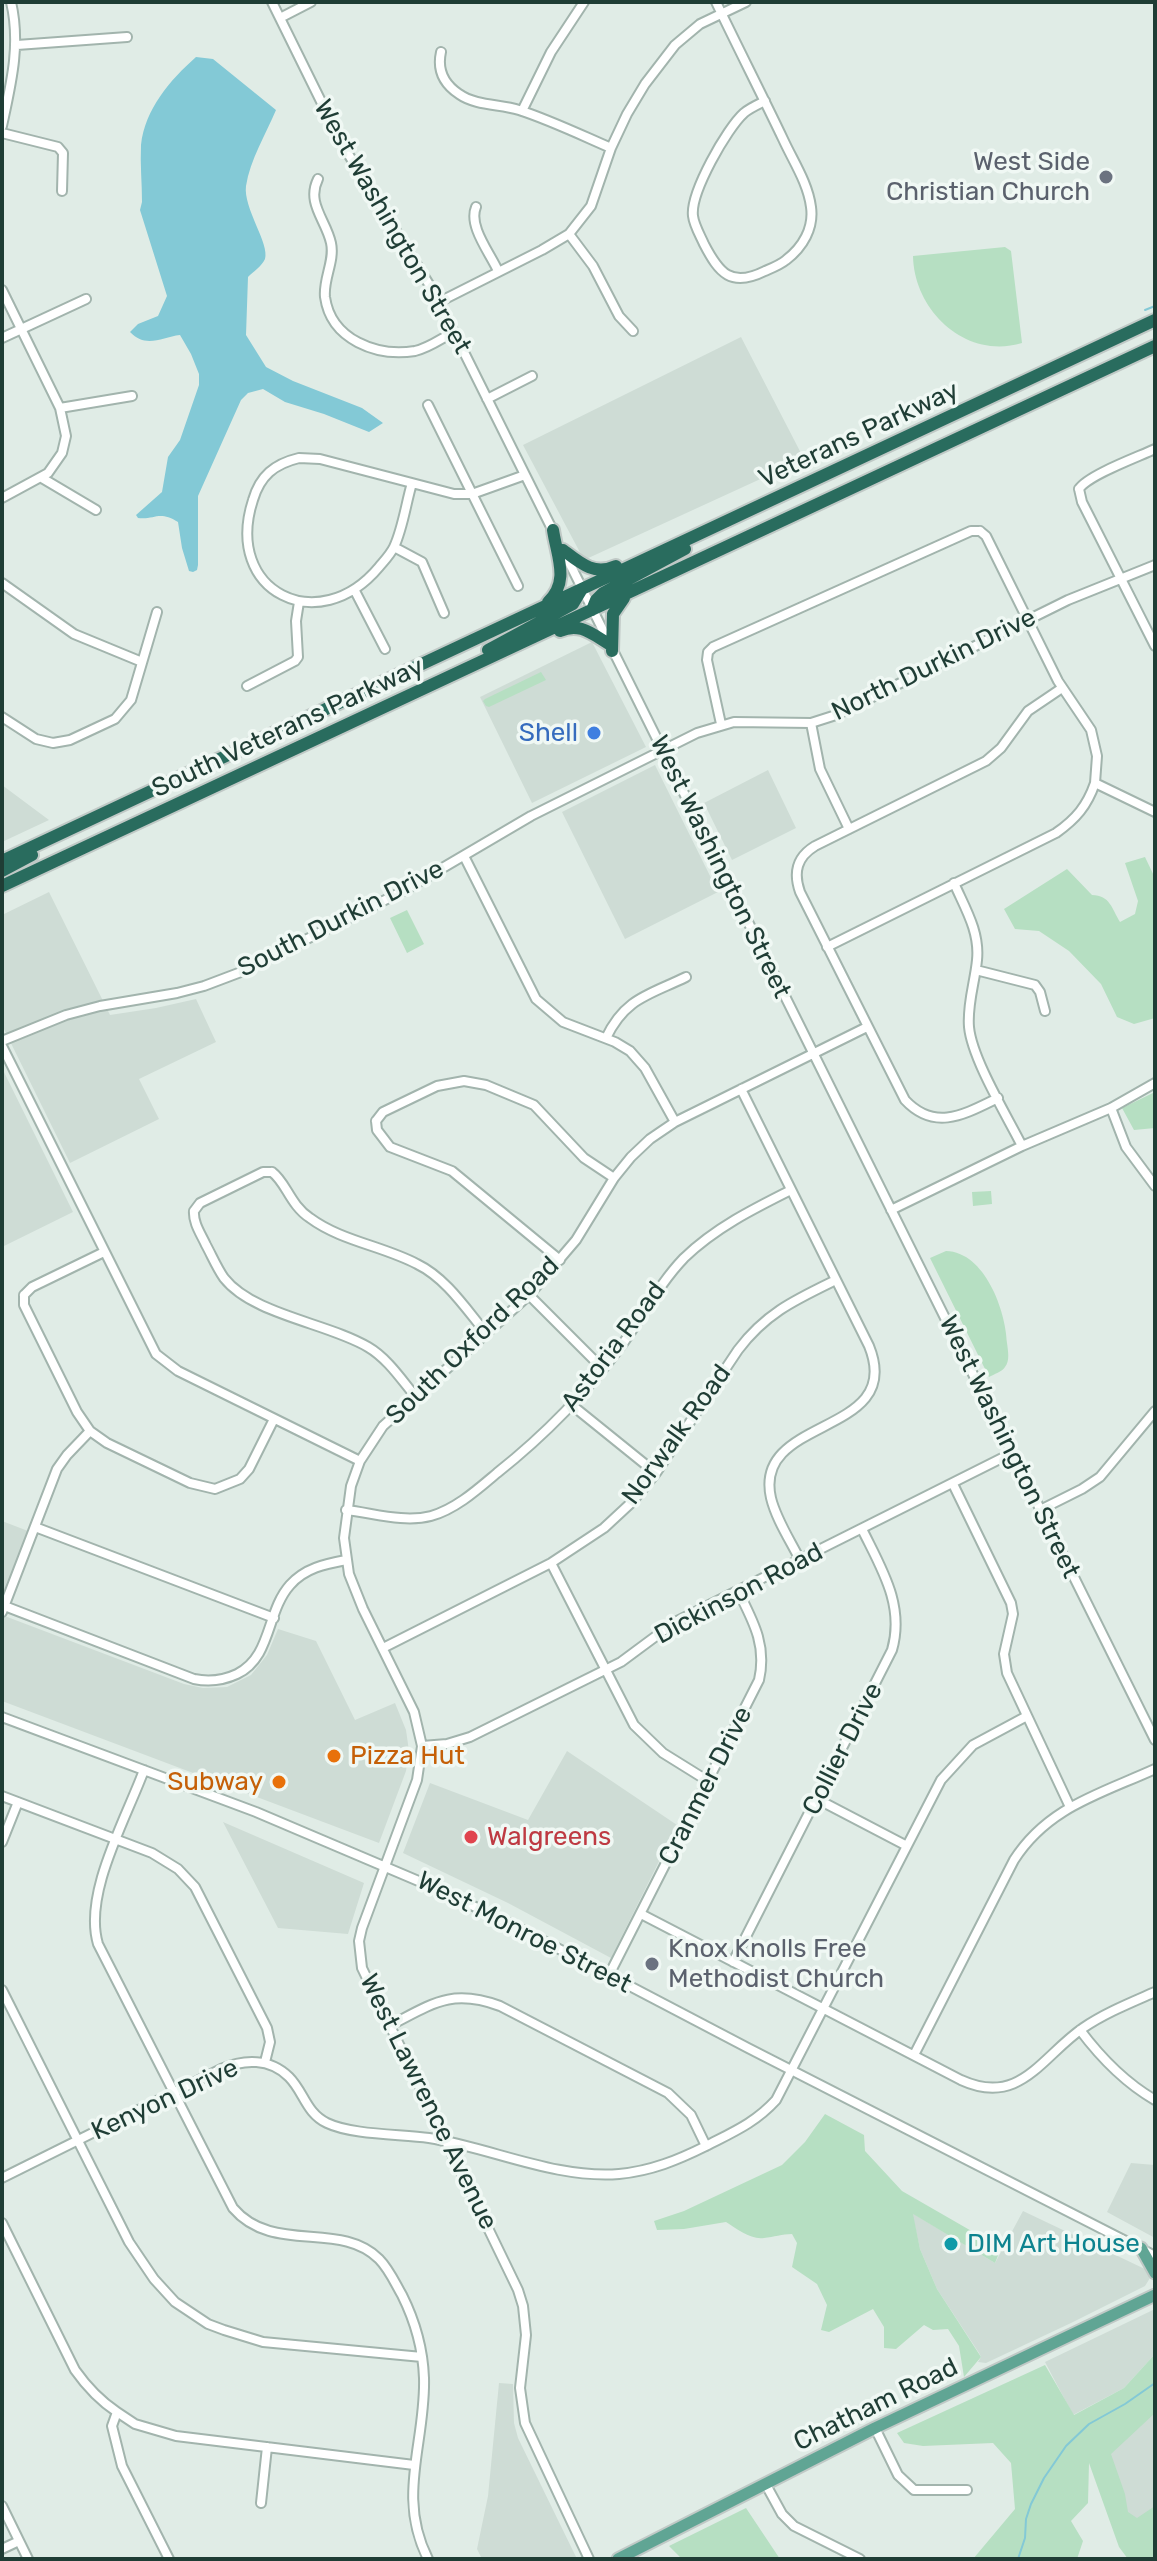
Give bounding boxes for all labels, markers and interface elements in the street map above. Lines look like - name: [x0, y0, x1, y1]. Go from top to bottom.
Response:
- street label: West Washington Street: [306, 94, 478, 360]
- place label: West Side Christian Church: [886, 146, 1090, 208]
- marker: West Side Christian Church: [1097, 168, 1115, 186]
- street label: Veterans Parkway: [754, 375, 964, 495]
- street label: North Durkin Drive: [827, 602, 1041, 728]
- street label: South Veterans Parkway: [147, 651, 429, 805]
- place label: Shell: [519, 717, 578, 749]
- marker: Shell: [585, 724, 603, 742]
- street label: West Washington Street: [643, 731, 797, 1003]
- street label: South Durkin Drive: [233, 854, 449, 984]
- street label: South Oxford Road: [380, 1250, 566, 1432]
- street label: Astoria Road: [555, 1276, 673, 1418]
- street label: West Washington Street: [932, 1311, 1086, 1583]
- street label: Norwalk Road: [616, 1359, 738, 1511]
- street label: Dickinson Road: [650, 1537, 828, 1651]
- street label: Collier Drive: [796, 1678, 890, 1820]
- street label: Cranmer Drive: [653, 1702, 759, 1870]
- place label: Pizza Hut: [350, 1740, 465, 1772]
- marker: Pizza Hut: [325, 1747, 343, 1765]
- place label: Subway: [167, 1766, 263, 1798]
- marker: Subway: [270, 1773, 288, 1791]
- place label: Walgreens: [487, 1821, 611, 1853]
- marker: Walgreens: [462, 1828, 480, 1846]
- street label: West Monroe Street: [412, 1865, 636, 2001]
- place label: Knox Knolls Free Methodist Church: [668, 1933, 884, 1994]
- marker: Knox Knolls Free Methodist Church: [643, 1955, 661, 1973]
- street label: West Lawrence Avenue: [352, 1969, 504, 2235]
- street label: Kenyon Drive: [87, 2052, 243, 2148]
- place label: DIM Art House: [967, 2228, 1140, 2260]
- marker: DIM Art House: [942, 2235, 960, 2253]
- street label: Chatham Road: [789, 2352, 963, 2458]

